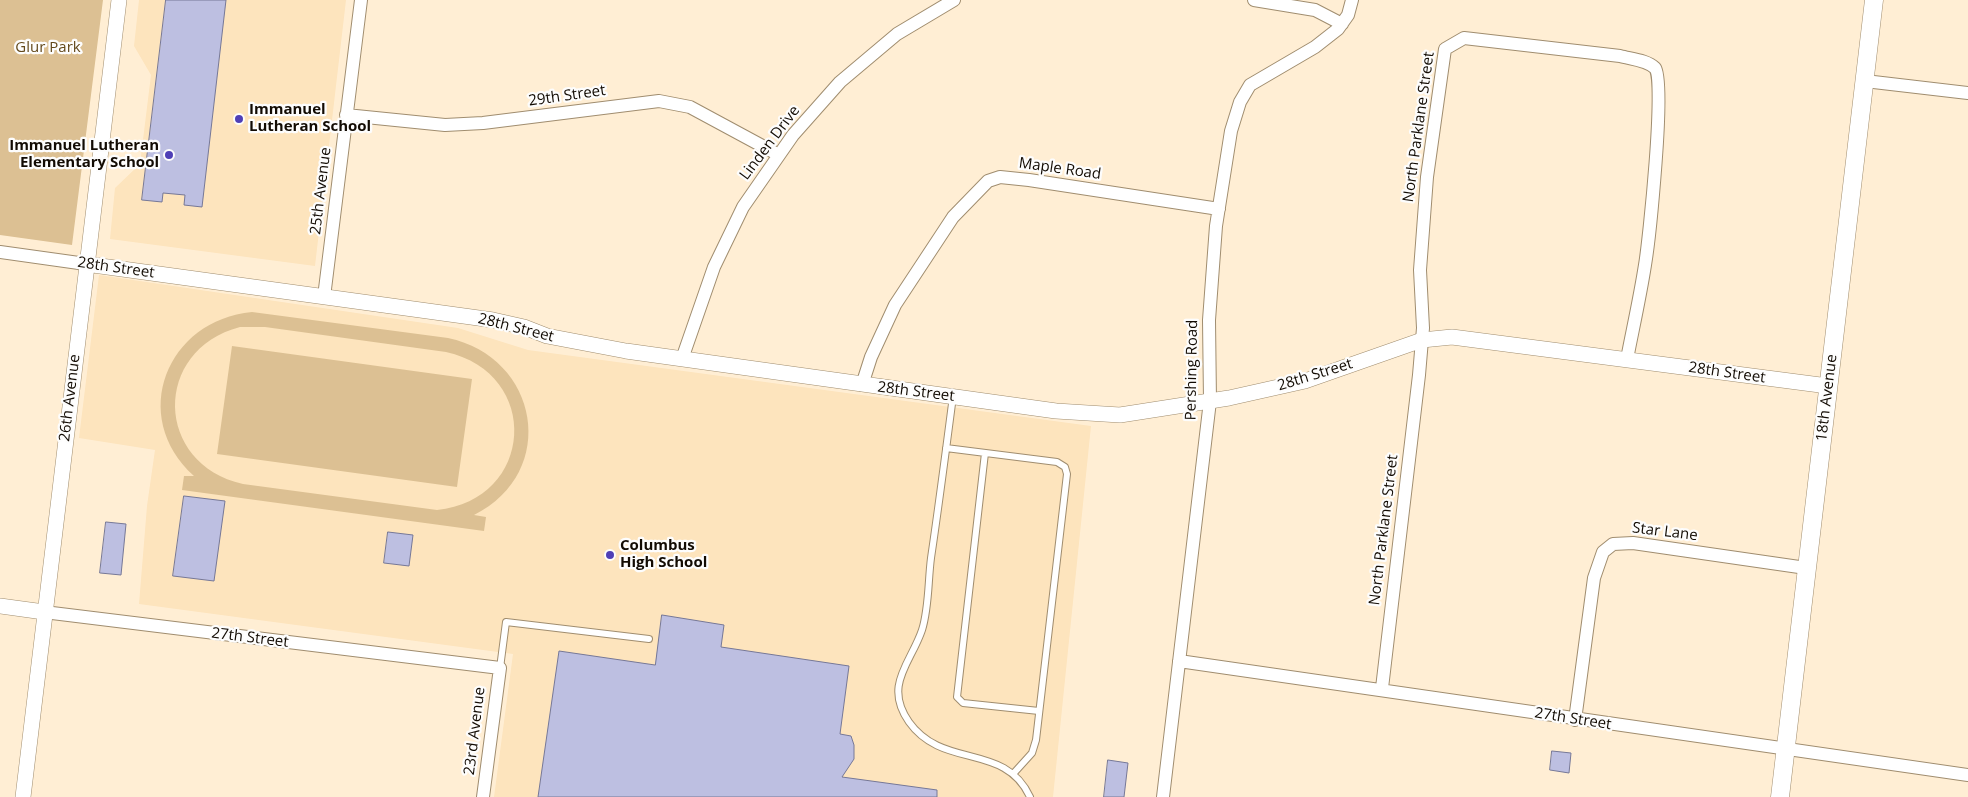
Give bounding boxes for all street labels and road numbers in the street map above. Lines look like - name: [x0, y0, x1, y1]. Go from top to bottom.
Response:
- street label: North Parklane Street: [1400, 51, 1438, 203]
- street label: 29th Street: [527, 82, 607, 110]
- street label: Linden Drive: [736, 102, 804, 184]
- street label: 25th Avenue: [307, 146, 335, 236]
- street label: Maple Road: [1018, 154, 1102, 184]
- street label: 28th Street: [76, 254, 156, 282]
- street label: 28th Street: [476, 310, 556, 346]
- street label: Pershing Road: [1182, 319, 1202, 421]
- street label: 26th Avenue: [56, 353, 84, 443]
- street label: 18th Avenue: [1813, 353, 1841, 443]
- street label: 28th Street: [1275, 355, 1355, 395]
- street label: 28th Street: [1687, 359, 1767, 387]
- street label: 28th Street: [876, 378, 956, 406]
- street label: North Parklane Street: [1366, 454, 1402, 606]
- street label: Star Lane: [1631, 519, 1699, 545]
- street label: 27th Street: [210, 624, 290, 652]
- street label: 23rd Avenue: [461, 686, 489, 776]
- street label: 27th Street: [1533, 704, 1613, 734]

